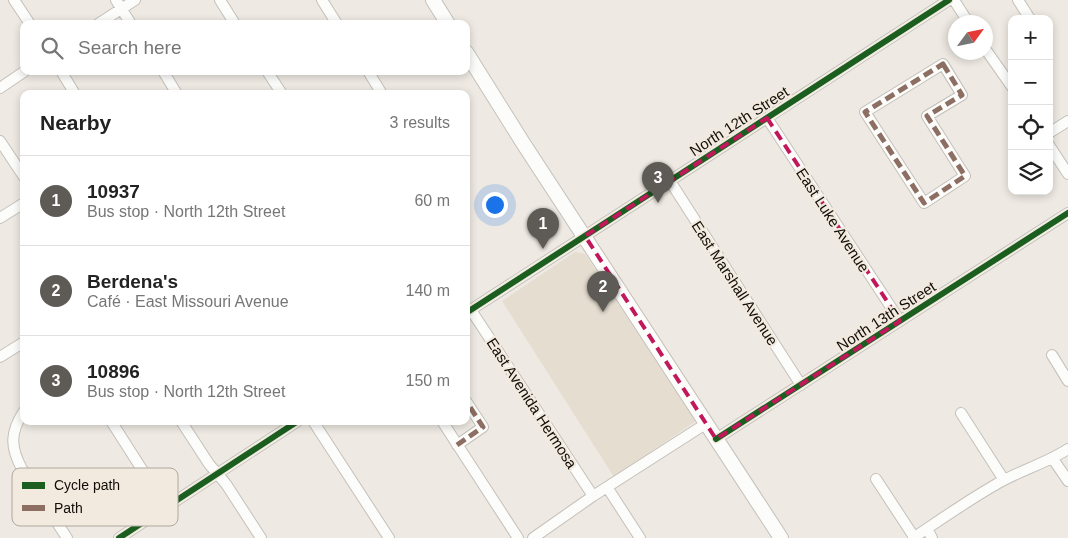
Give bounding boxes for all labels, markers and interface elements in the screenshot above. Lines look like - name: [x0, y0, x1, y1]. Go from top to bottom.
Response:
- north arrow: [948, 15, 993, 60]
- map controls: [1008, 15, 1053, 195]
- button: +: [1008, 15, 1053, 60]
- search box: [20, 20, 470, 75]
- icon: search: [38, 34, 66, 62]
- text: Search here: [78, 37, 182, 58]
- button: −: [1008, 60, 1053, 105]
- street label: North 12th Street: [686, 82, 792, 159]
- button: locate: [1008, 105, 1053, 150]
- text: Nearby: [40, 111, 111, 134]
- text: 3 results: [390, 114, 450, 131]
- button: layers: [1008, 150, 1053, 195]
- pin: 3: [642, 162, 674, 203]
- street label: East Luke Avenue: [793, 165, 873, 275]
- text: 10937: [87, 181, 140, 202]
- text: 1: [52, 192, 60, 209]
- text: 60 m: [414, 192, 450, 209]
- your location: [482, 192, 508, 218]
- text: Bus stop · North 12th Street: [87, 203, 285, 220]
- pin: 1: [527, 208, 559, 249]
- street label: East Marshall Avenue: [688, 218, 782, 348]
- text: Berdena's: [87, 271, 178, 292]
- pin: 2: [587, 271, 619, 312]
- street label: North 13th Street: [833, 277, 939, 354]
- text: 2: [52, 282, 60, 299]
- text: 140 m: [406, 282, 450, 299]
- text: Café · East Missouri Avenue: [87, 293, 289, 310]
- street label: East Avenida Hermosa: [483, 335, 581, 472]
- text: 10896: [87, 361, 140, 382]
- text: 3: [52, 372, 60, 389]
- text: 150 m: [406, 372, 450, 389]
- text: Bus stop · North 12th Street: [87, 383, 285, 400]
- legend: [12, 468, 178, 526]
- text: Cycle path: [54, 477, 120, 493]
- text: Path: [54, 500, 83, 516]

